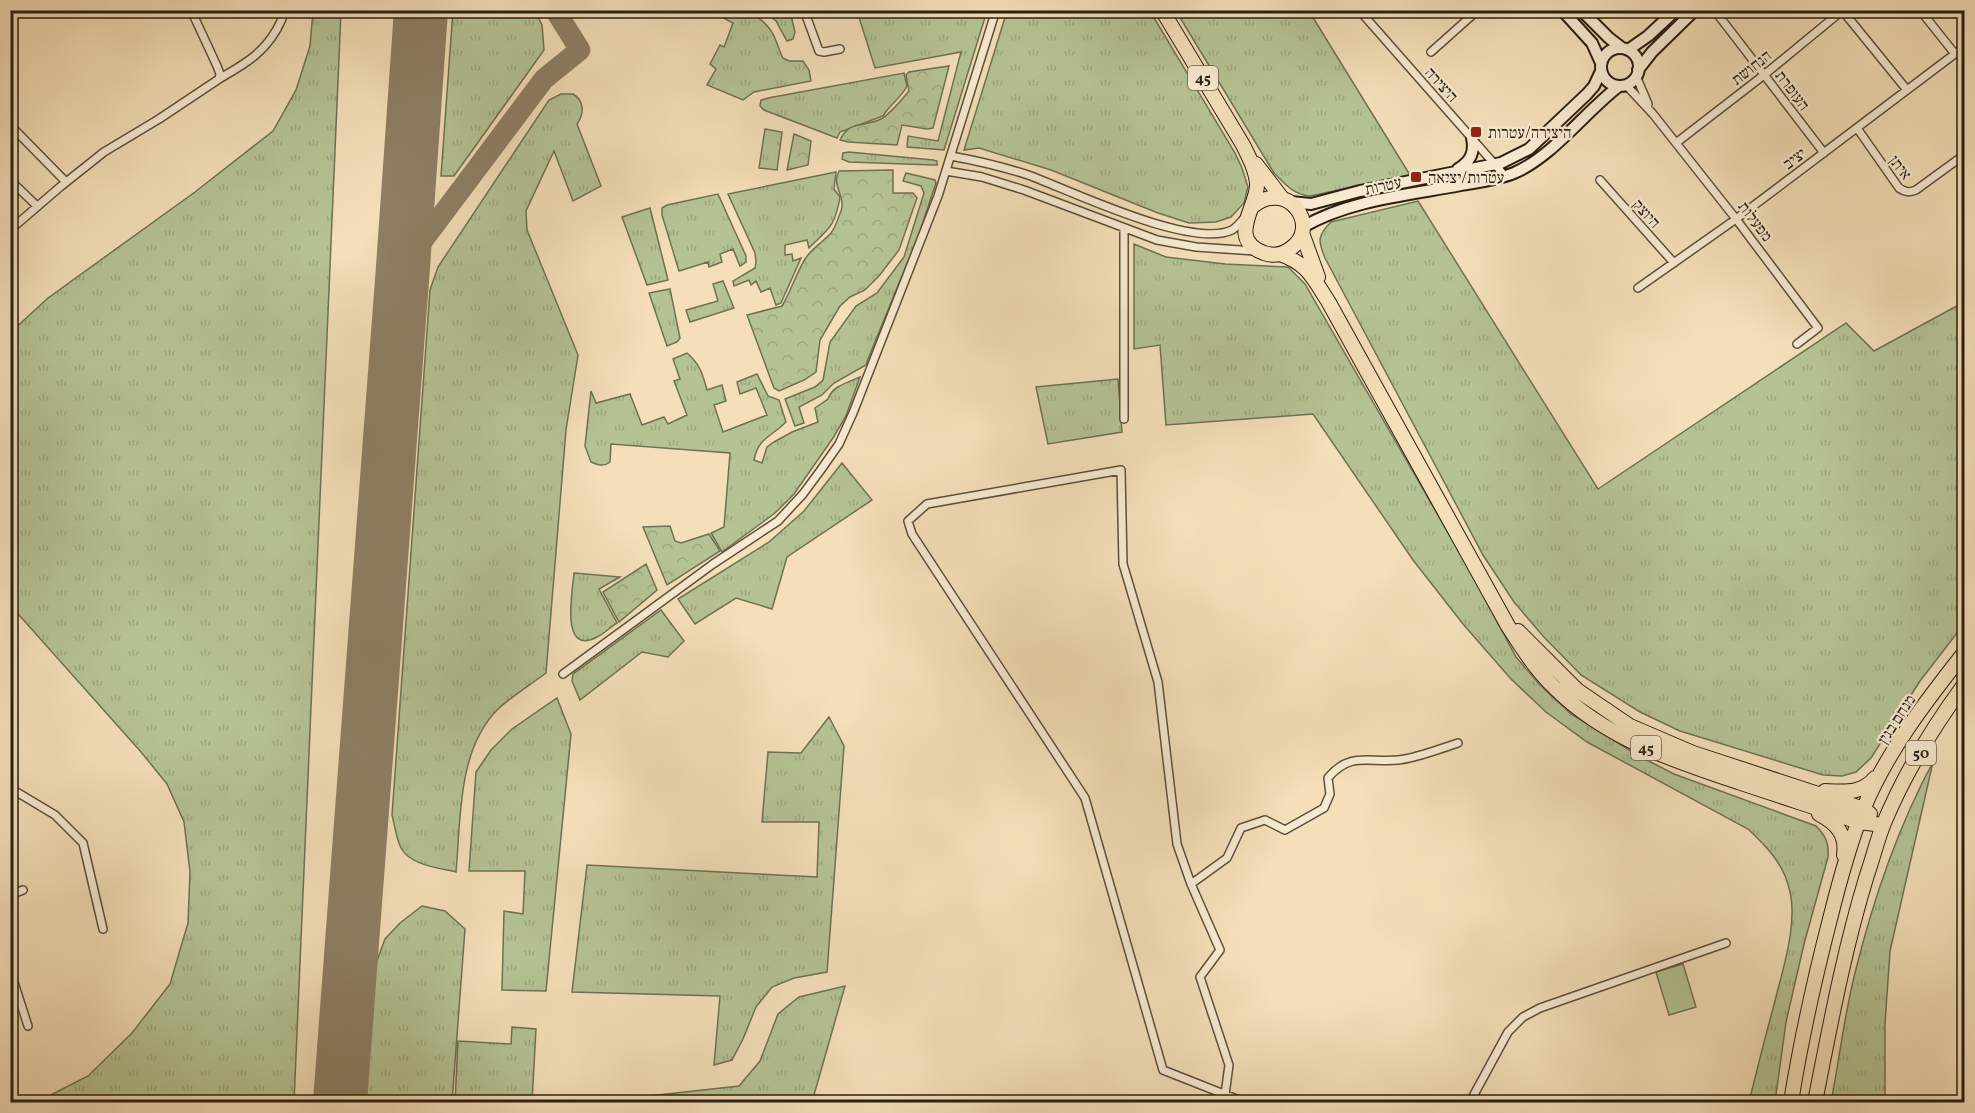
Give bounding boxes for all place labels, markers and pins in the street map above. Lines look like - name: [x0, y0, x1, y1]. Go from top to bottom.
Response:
- place label: היצירה/עטרות: [1488, 123, 1571, 145]
- marker: היצירה/עטרות: [1469, 125, 1483, 139]
- place label: עטרות/יציאה: [1428, 168, 1505, 190]
- marker: עטרות/יציאה: [1409, 170, 1423, 184]

